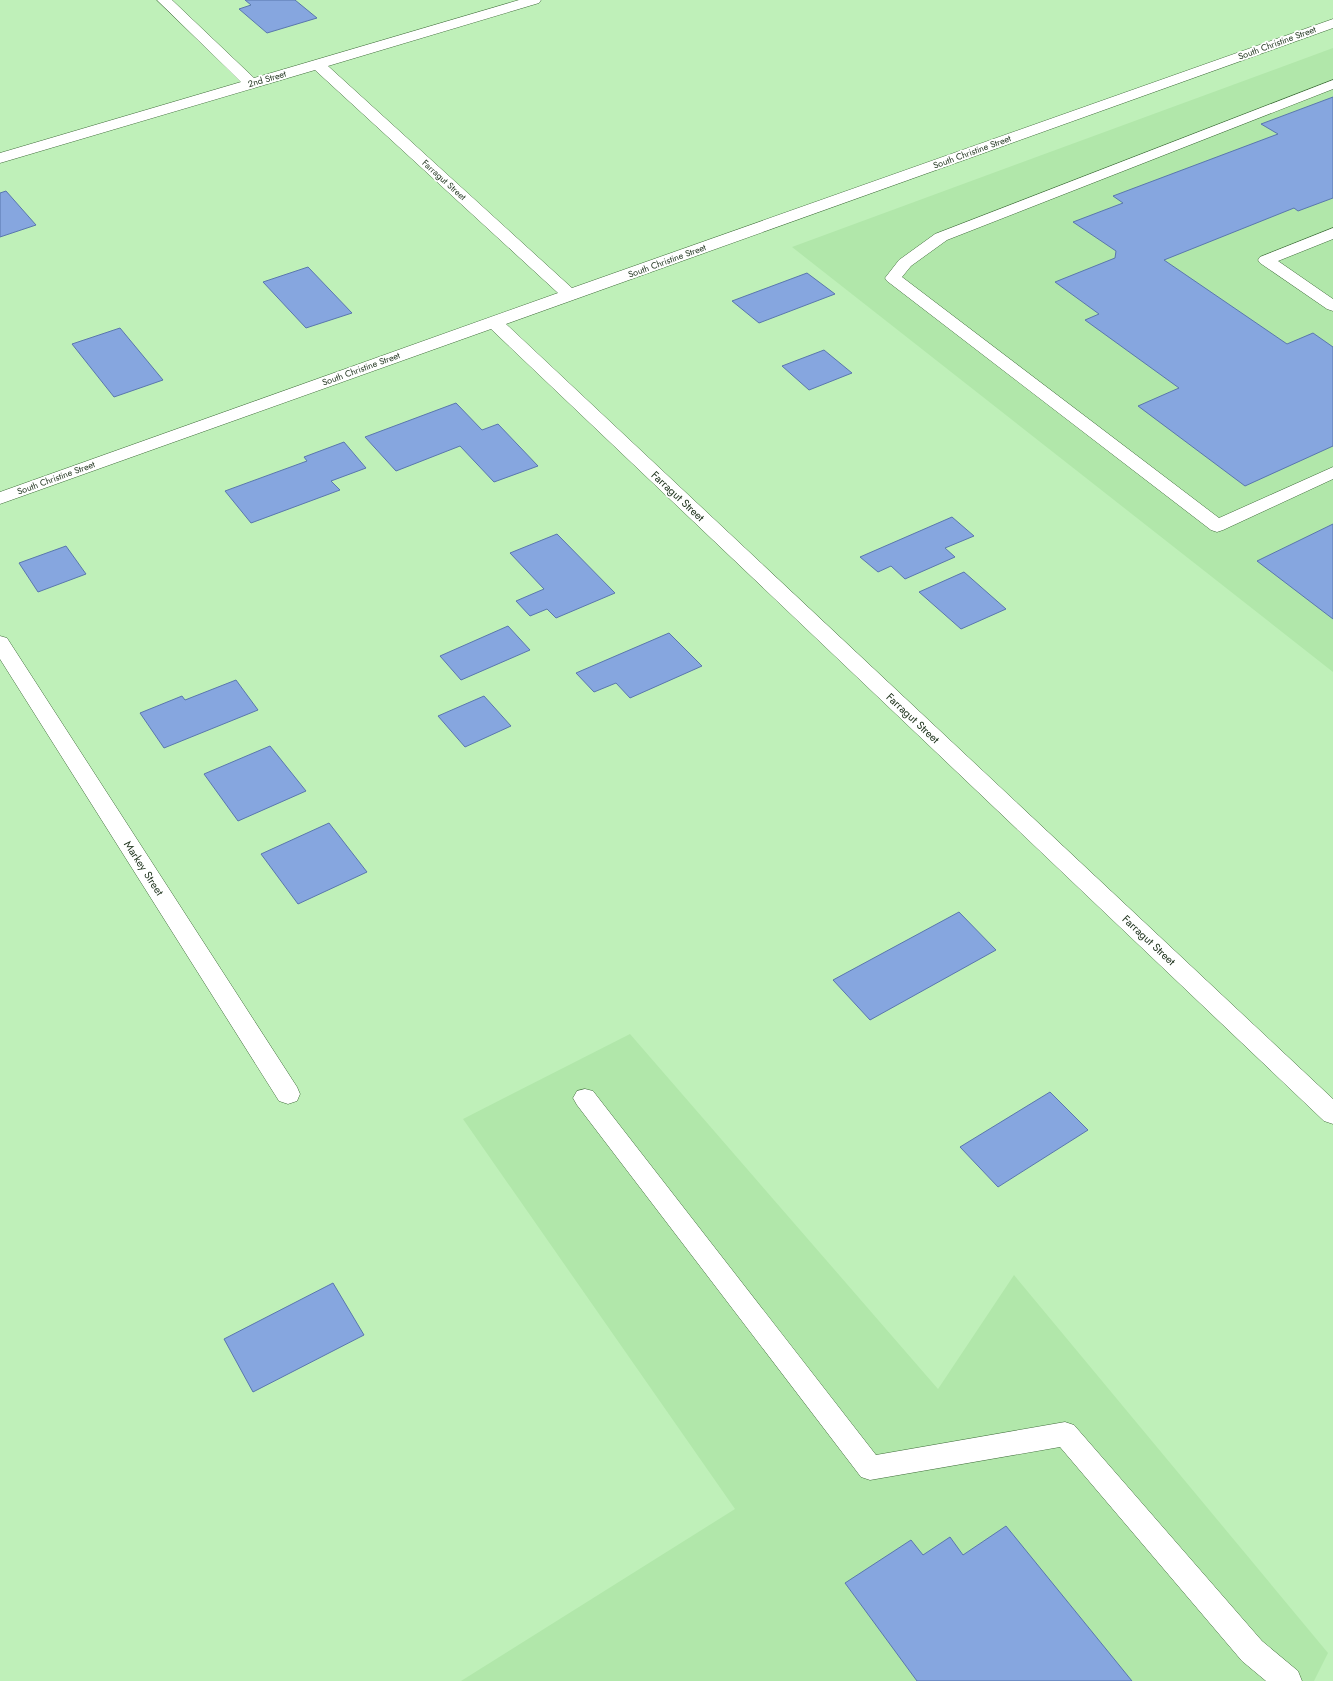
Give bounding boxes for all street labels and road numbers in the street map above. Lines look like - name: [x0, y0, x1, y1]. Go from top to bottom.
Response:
- street label: South Christine Street: [1236, 22, 1318, 63]
- street label: 2nd Street: [246, 67, 288, 90]
- street label: South Christine Street: [931, 131, 1013, 172]
- street label: Farragut Street: [419, 156, 470, 204]
- street label: South Christine Street: [626, 240, 708, 281]
- street label: South Christine Street: [320, 348, 402, 389]
- street label: South Christine Street: [15, 457, 97, 498]
- street label: Farragut Street: [648, 467, 708, 525]
- street label: Farragut Street: [883, 689, 943, 747]
- street label: Markey Street: [120, 837, 168, 899]
- street label: Farragut Street: [1119, 911, 1179, 969]

